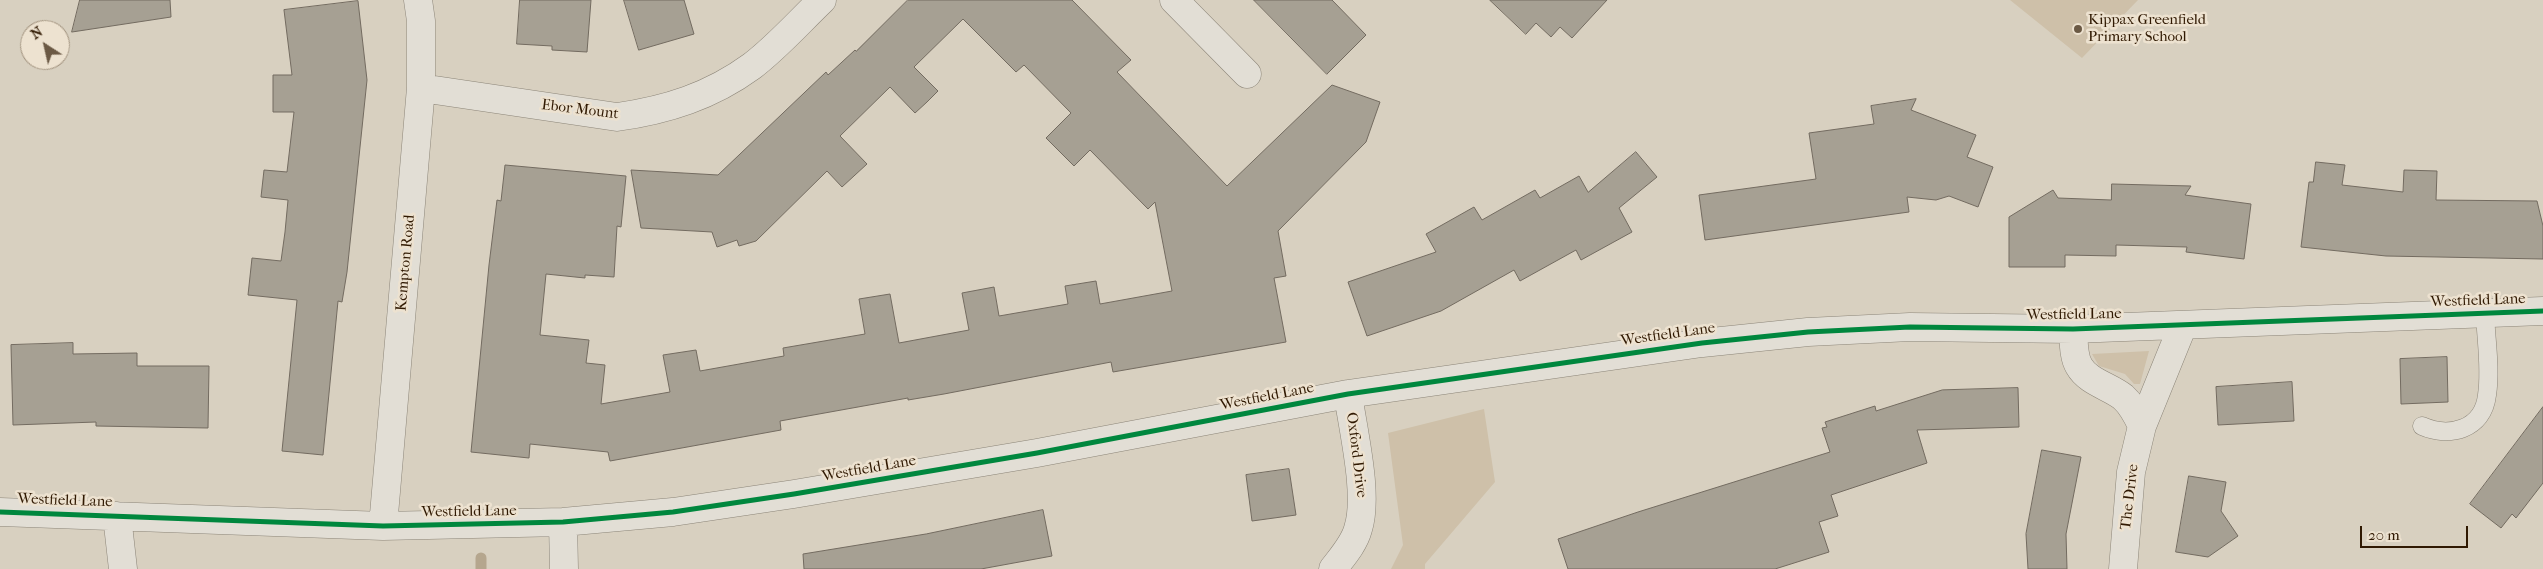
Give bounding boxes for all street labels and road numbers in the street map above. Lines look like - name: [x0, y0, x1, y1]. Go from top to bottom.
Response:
- street label: Ebor Mount: [540, 96, 620, 124]
- street label: Kempton Road: [393, 214, 419, 312]
- street label: Westfield Lane: [2430, 290, 2526, 312]
- street label: Westfield Lane: [2026, 305, 2122, 325]
- street label: Westfield Lane: [1620, 319, 1716, 351]
- street label: Westfield Lane: [1219, 379, 1315, 415]
- street label: Oxford Drive: [1342, 411, 1370, 499]
- street label: Westfield Lane: [821, 452, 917, 486]
- street label: The Drive: [2117, 463, 2143, 531]
- street label: Westfield Lane: [17, 490, 113, 512]
- street label: Westfield Lane: [421, 502, 517, 522]

